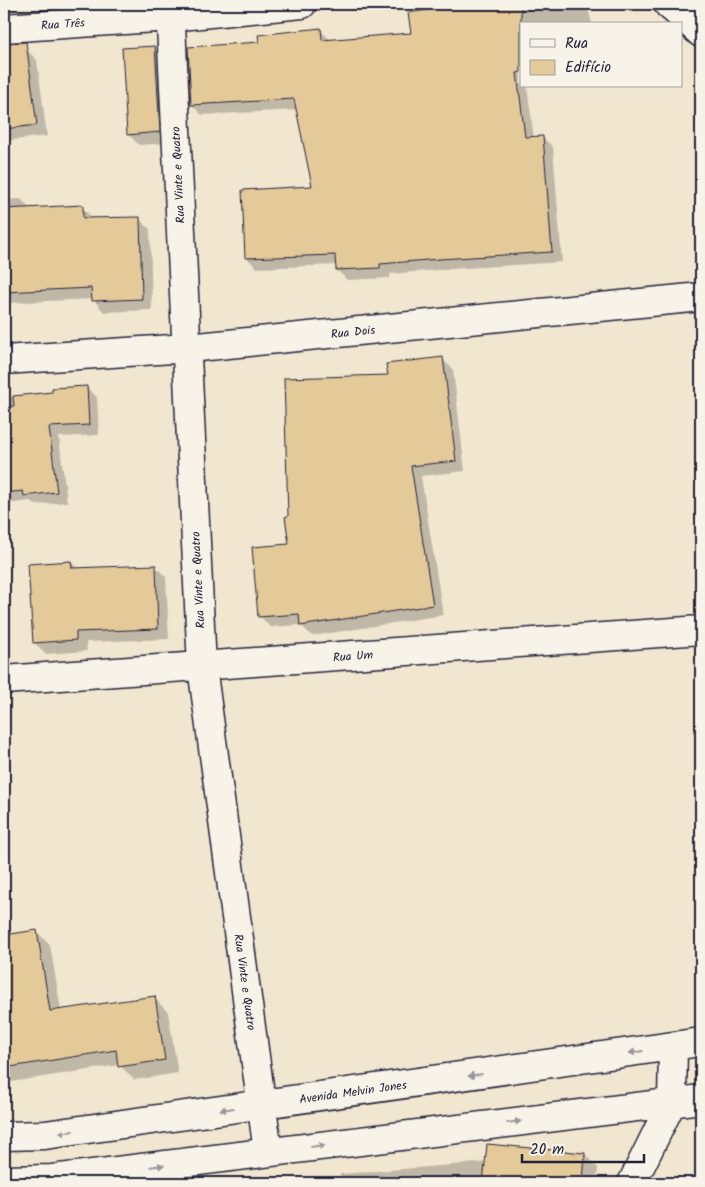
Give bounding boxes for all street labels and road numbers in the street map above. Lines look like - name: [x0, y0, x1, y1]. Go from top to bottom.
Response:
- street label: Rua Três: [40, 13, 86, 36]
- street label: Rua Vinte e Quatro: [166, 126, 191, 224]
- street label: Rua Dois: [330, 321, 376, 344]
- street label: Rua Vinte e Quatro: [186, 531, 211, 629]
- street label: Rua Um: [332, 646, 374, 667]
- street label: Rua Vinte e Quatro: [228, 933, 261, 1031]
- street label: Avenida Melvin Jones: [298, 1076, 408, 1109]

